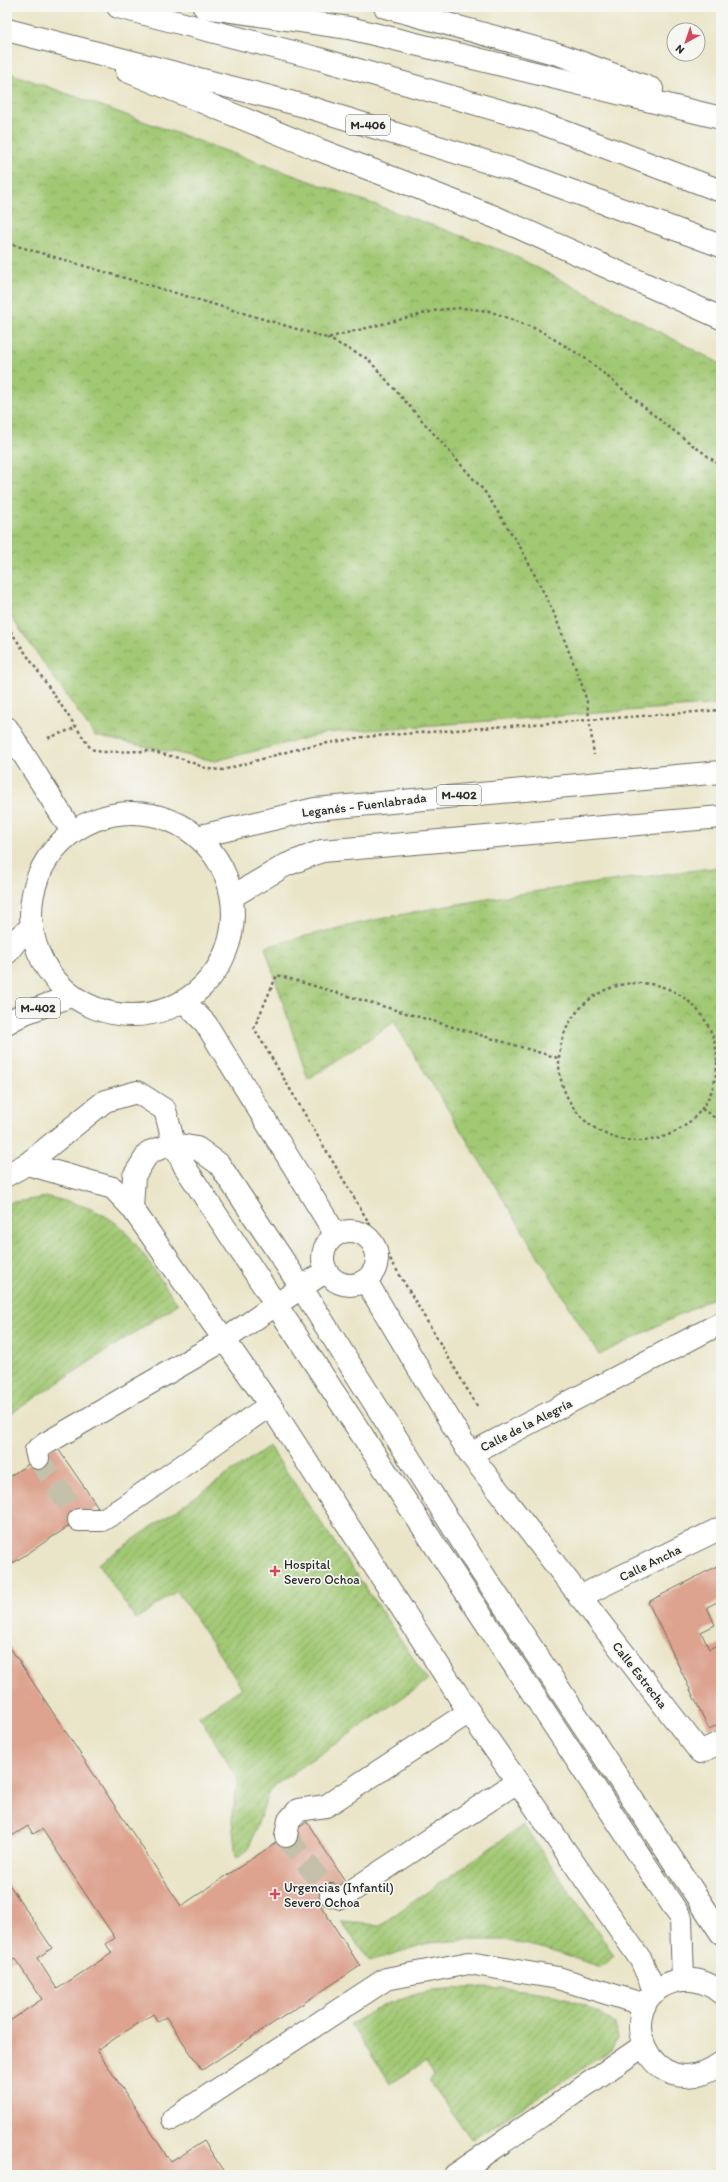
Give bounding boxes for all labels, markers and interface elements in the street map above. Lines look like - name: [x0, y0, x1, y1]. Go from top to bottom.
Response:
- north arrow: [666, 22, 706, 62]
- text: N: [673, 42, 687, 57]
- road number: M-406: [346, 115, 390, 135]
- road number: M-402: [437, 785, 481, 805]
- street label: Leganés - Fuenlabrada: [301, 790, 428, 820]
- road number: M-402: [16, 998, 60, 1018]
- street label: Calle de la Alegría: [477, 1395, 575, 1455]
- street label: Calle Ancha: [617, 1542, 684, 1584]
- place label: Hospital Severo Ochoa: [284, 1557, 360, 1587]
- marker: Hospital Severo Ochoa: [269, 1565, 281, 1577]
- street label: Calle Estrecha: [609, 1639, 671, 1712]
- place label: Urgencias (Infantil) Severo Ochoa: [284, 1880, 394, 1910]
- marker: Urgencias (Infantil) Severo Ochoa: [269, 1888, 281, 1900]

